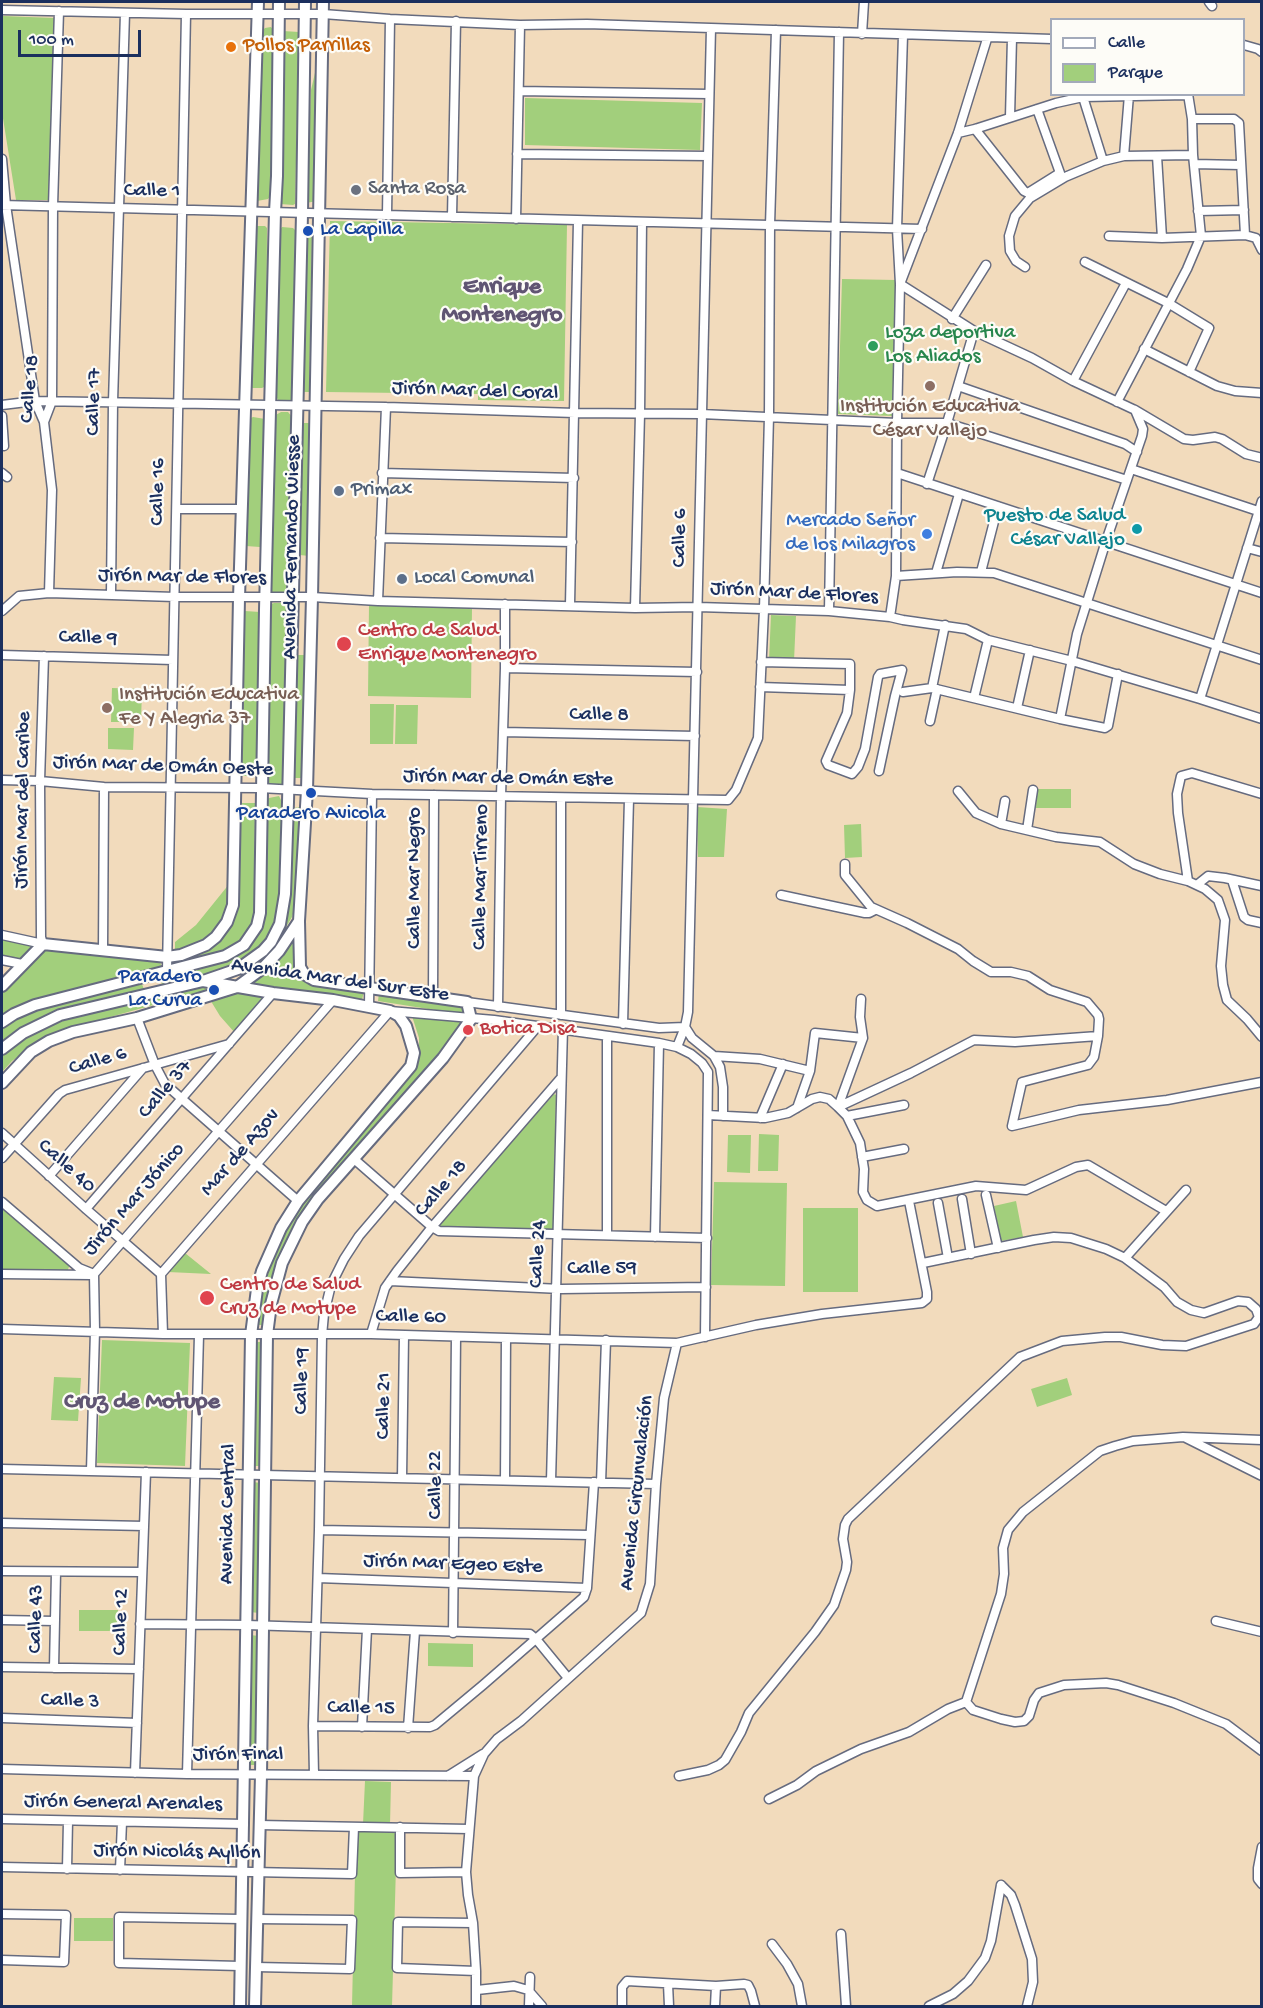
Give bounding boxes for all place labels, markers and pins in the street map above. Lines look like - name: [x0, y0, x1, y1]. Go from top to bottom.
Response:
- place label: Pollos Parrillas: [243, 34, 370, 60]
- marker: Pollos Parrillas: [224, 40, 238, 54]
- place label: Santa Rosa: [368, 177, 466, 203]
- marker: Santa Rosa: [349, 183, 363, 197]
- place label: La Capilla: [320, 218, 403, 244]
- marker: La Capilla: [301, 224, 315, 238]
- place label: Loza deportiva Los Aliados: [885, 321, 1015, 371]
- marker: Loza deportiva Los Aliados: [866, 339, 880, 353]
- marker: Institución Educativa César Vallejo: [923, 379, 937, 393]
- place label: Institución Educativa César Vallejo: [840, 395, 1020, 445]
- place label: Primax: [351, 478, 412, 504]
- marker: Primax: [332, 484, 346, 498]
- place label: Puesto de Salud César Vallejo: [984, 504, 1125, 554]
- place label: Mercado Señor de los Milagros: [785, 509, 915, 559]
- marker: Puesto de Salud César Vallejo: [1130, 522, 1144, 536]
- marker: Mercado Señor de los Milagros: [920, 527, 934, 541]
- place label: Local Comunal: [414, 566, 534, 592]
- marker: Local Comunal: [395, 572, 409, 586]
- place label: Centro de Salud Enrique Montenegro: [358, 619, 537, 669]
- marker: Centro de Salud Enrique Montenegro: [335, 635, 353, 653]
- place label: Institución Educativa Fe Y Alegria 37: [119, 683, 299, 733]
- marker: Institución Educativa Fe Y Alegria 37: [100, 701, 114, 715]
- marker: Paradero Avicola: [304, 786, 318, 800]
- place label: Paradero Avicola: [236, 802, 386, 828]
- place label: Paradero La Curva: [118, 965, 202, 1015]
- marker: Paradero La Curva: [207, 983, 221, 997]
- place label: Botica Disa: [480, 1017, 576, 1043]
- marker: Botica Disa: [461, 1023, 475, 1037]
- place label: Centro de Salud Cruz de Motupe: [220, 1273, 360, 1323]
- marker: Centro de Salud Cruz de Motupe: [198, 1289, 216, 1307]

